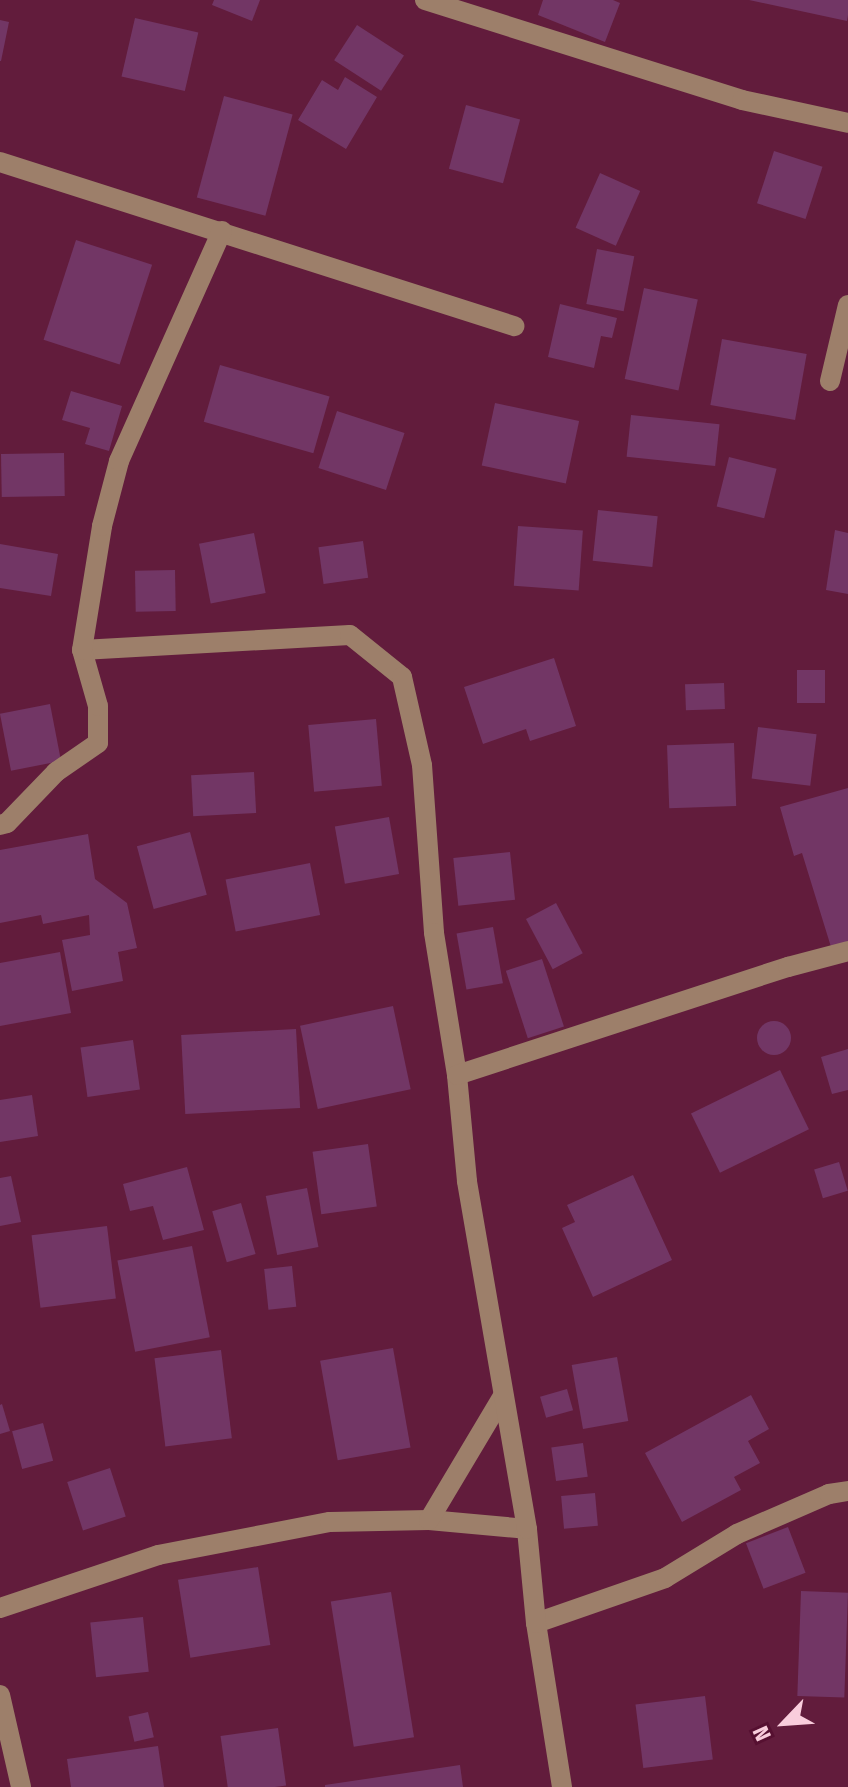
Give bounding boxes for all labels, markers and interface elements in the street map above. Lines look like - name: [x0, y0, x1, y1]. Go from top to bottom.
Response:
- north arrow: [744, 1683, 824, 1763]
- text: N: [747, 1722, 777, 1745]

